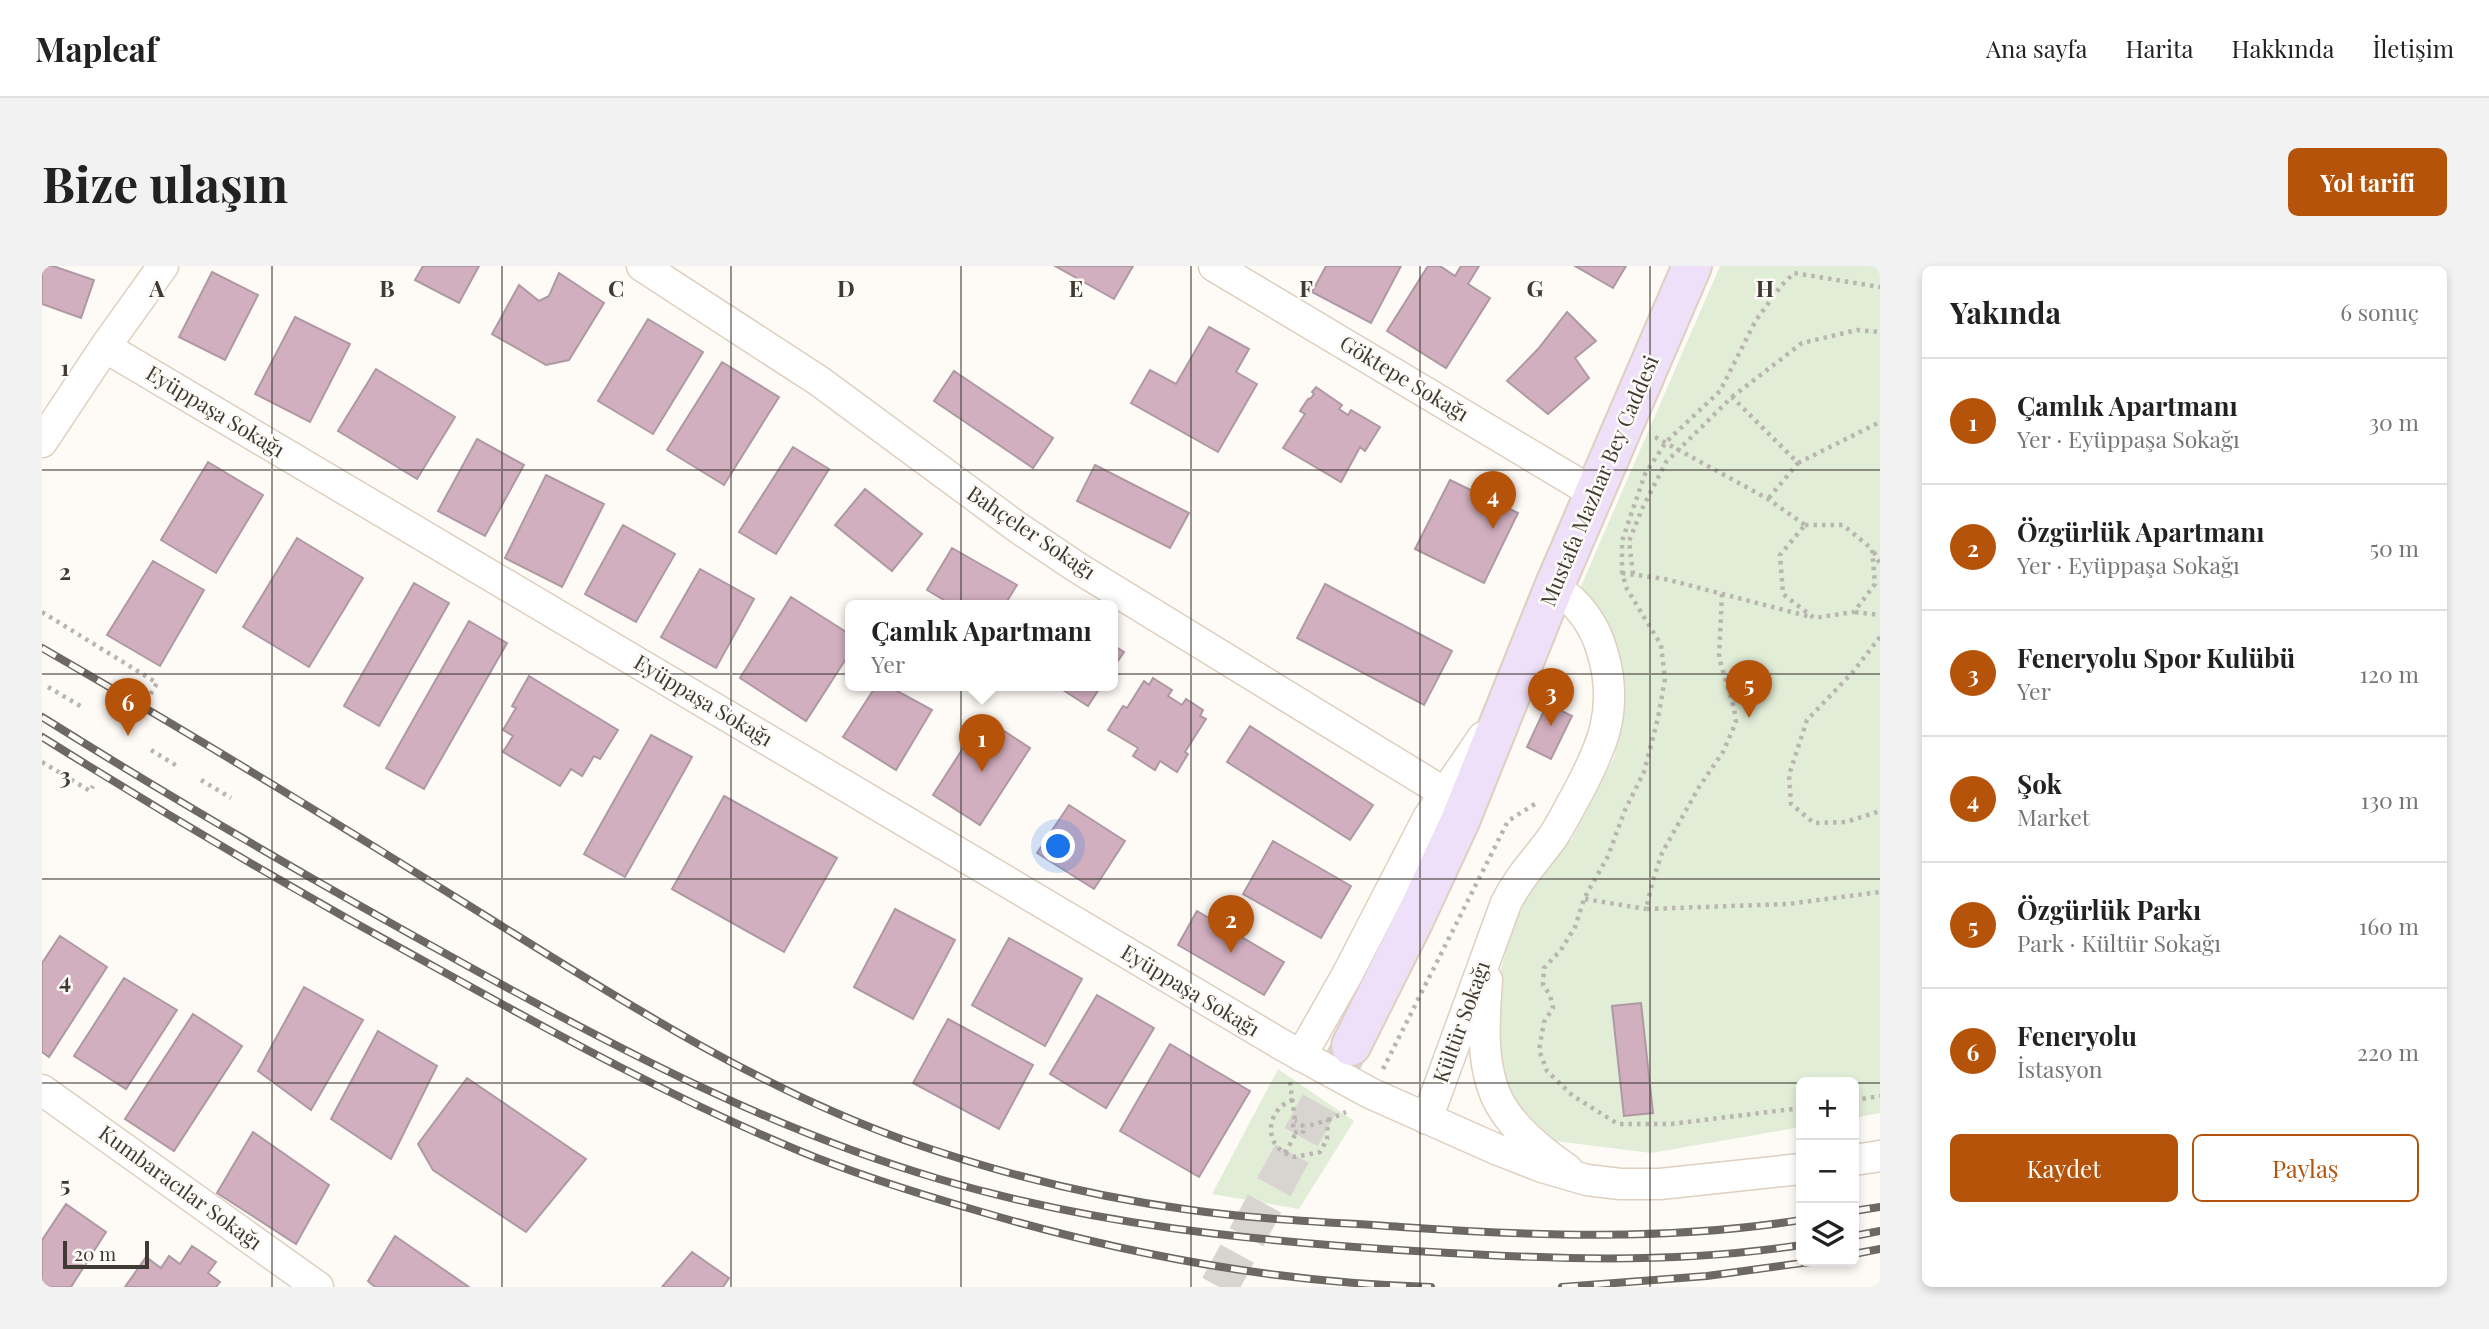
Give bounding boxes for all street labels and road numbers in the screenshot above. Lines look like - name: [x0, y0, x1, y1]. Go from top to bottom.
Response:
- street label: Göktepe Sokağı: [1336, 328, 1475, 427]
- street label: Mustafa Mazhar Bey Caddesi: [1533, 351, 1664, 610]
- street label: Eyüppaşa Sokağı: [142, 358, 291, 463]
- street label: Bahçeler Sokağı: [963, 478, 1102, 585]
- street label: Eyüppaşa Sokağı: [630, 647, 779, 752]
- street label: Eyüppaşa Sokağı: [1117, 937, 1266, 1042]
- street label: Kültür Sokağı: [1425, 957, 1495, 1086]
- street label: Kumbaracılar Sokağı: [94, 1118, 268, 1255]

